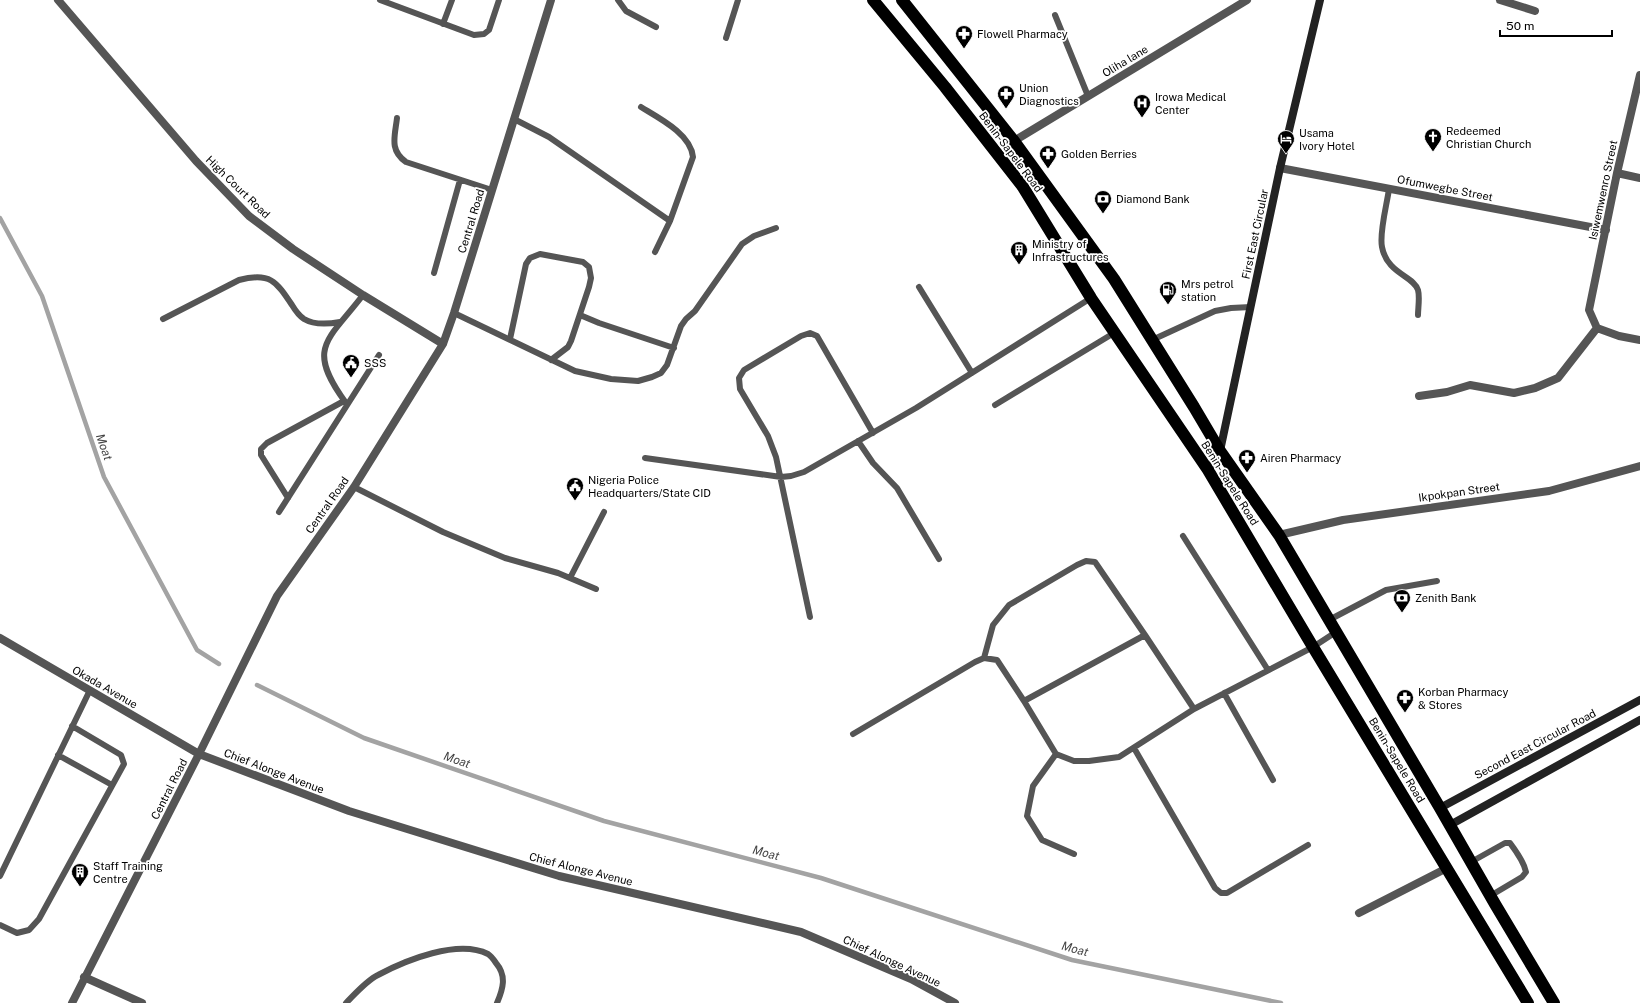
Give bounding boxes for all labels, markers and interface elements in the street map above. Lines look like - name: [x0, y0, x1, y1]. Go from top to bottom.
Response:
- scale bar: [1500, 12, 1612, 38]
- text: 50 m: [1506, 19, 1534, 33]
- pharmacy icon: Flowell Pharmacy: [954, 24, 974, 49]
- place label: Flowell Pharmacy: [977, 28, 1068, 40]
- street label: Oliha lane: [1100, 43, 1150, 79]
- place label: Union Diagnostics: [1019, 82, 1079, 107]
- pharmacy icon: Union Diagnostics: [996, 84, 1016, 109]
- place label: Irowa Medical Center: [1155, 91, 1226, 116]
- hospital icon: Irowa Medical Center: [1132, 93, 1152, 118]
- street label: Benin-Sapele Road: [977, 110, 1045, 194]
- place label: Redeemed Christian Church: [1446, 125, 1531, 150]
- place label: Usama Ivory Hotel: [1299, 127, 1355, 152]
- church icon: Redeemed Christian Church: [1423, 127, 1443, 152]
- hotel icon: Usama Ivory Hotel: [1276, 129, 1296, 154]
- street label: Isiwemwenro Street: [1587, 139, 1619, 241]
- pharmacy icon: Golden Berries: [1038, 144, 1058, 169]
- place label: Golden Berries: [1061, 148, 1137, 160]
- street label: High Court Road: [203, 153, 273, 221]
- street label: Ofumwegbe Street: [1396, 173, 1494, 203]
- street label: Central Road: [456, 187, 486, 255]
- street label: First East Circular: [1240, 188, 1270, 280]
- bank icon: Diamond Bank: [1093, 189, 1113, 214]
- place label: Diamond Bank: [1116, 193, 1190, 205]
- place label: Ministry of Infrastructures: [1032, 238, 1109, 263]
- building icon: Ministry of Infrastructures: [1009, 240, 1029, 265]
- place label: Mrs petrol station: [1181, 278, 1234, 303]
- fuel station icon: Mrs petrol station: [1158, 280, 1178, 305]
- public building icon: SSS: [341, 353, 361, 378]
- place label: SSS: [364, 357, 386, 369]
- water label: Moat: [93, 432, 115, 463]
- street label: Benin-Sapele Road: [1199, 439, 1261, 527]
- pharmacy icon: Airen Pharmacy: [1237, 448, 1257, 473]
- place label: Airen Pharmacy: [1260, 452, 1341, 464]
- street label: Central Road: [303, 474, 351, 536]
- place label: Nigeria Police Headquarters/State CID: [588, 474, 711, 499]
- public building icon: Nigeria Police Headquarters/State CID: [565, 476, 585, 501]
- street label: Ikpokpan Street: [1418, 480, 1500, 504]
- bank icon: Zenith Bank: [1392, 588, 1412, 613]
- place label: Zenith Bank: [1415, 592, 1476, 604]
- street label: Okada Avenue: [70, 663, 140, 711]
- place label: Korban Pharmacy & Stores: [1418, 686, 1508, 711]
- pharmacy icon: Korban Pharmacy & Stores: [1395, 688, 1415, 713]
- street label: Second East Circular Road: [1472, 707, 1598, 781]
- street label: Benin-Sapele Road: [1367, 715, 1427, 805]
- street label: Chief Alonge Avenue: [222, 746, 326, 796]
- water label: Moat: [442, 749, 473, 771]
- street label: Central Road: [149, 757, 189, 821]
- water label: Moat: [751, 843, 781, 863]
- street label: Chief Alonge Avenue: [528, 850, 634, 888]
- place label: Staff Training Centre: [93, 860, 163, 885]
- building icon: Staff Training Centre: [70, 862, 90, 887]
- street label: Chief Alonge Avenue: [841, 933, 943, 989]
- water label: Moat: [1060, 939, 1090, 959]

